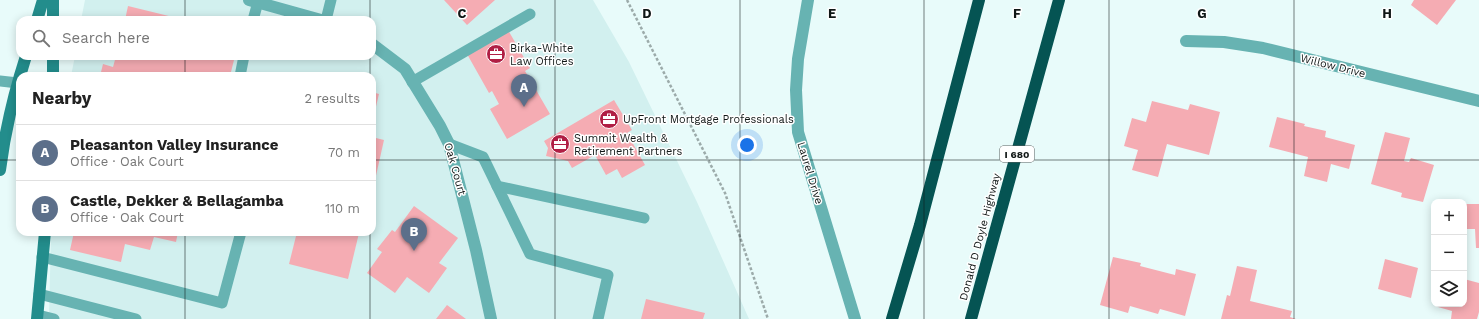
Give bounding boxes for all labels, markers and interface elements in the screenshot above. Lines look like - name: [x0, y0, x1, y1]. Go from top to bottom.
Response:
- text: C: [458, 6, 467, 21]
- text: D: [642, 6, 652, 21]
- text: E: [828, 6, 836, 21]
- text: F: [1013, 6, 1021, 21]
- text: G: [1197, 6, 1207, 21]
- text: H: [1382, 6, 1392, 21]
- search box: [16, 16, 376, 60]
- icon: search: [30, 27, 52, 49]
- text: Search here: [62, 29, 150, 47]
- place label: Birka-White Law Offices: [510, 42, 574, 68]
- office icon: Birka-White Law Offices: [485, 43, 507, 65]
- street label: Willow Drive: [1299, 52, 1367, 80]
- pin: A: [511, 74, 537, 107]
- text: Nearby: [32, 88, 91, 108]
- text: 2 results: [305, 91, 360, 106]
- office icon: UpFront Mortgage Professionals: [598, 108, 620, 130]
- place label: UpFront Mortgage Professionals: [623, 113, 794, 126]
- place label: Summit Wealth & Retirement Partners: [574, 132, 683, 158]
- office icon: Summit Wealth & Retirement Partners: [549, 133, 571, 155]
- your location: [737, 135, 757, 155]
- text: Pleasanton Valley Insurance: [70, 136, 278, 154]
- street label: Laurel Drive: [794, 140, 826, 206]
- street label: Oak Court: [441, 141, 469, 197]
- text: A: [41, 145, 49, 160]
- text: 70 m: [328, 145, 360, 160]
- road number: I 680: [1000, 146, 1034, 162]
- text: Office · Oak Court: [70, 154, 184, 169]
- street label: Donald D Doyle Highway: [957, 172, 1003, 302]
- text: Castle, Dekker & Bellagamba: [70, 192, 283, 210]
- map controls: [1431, 199, 1467, 307]
- button: +: [1431, 199, 1467, 235]
- text: B: [41, 201, 49, 216]
- text: 110 m: [325, 201, 360, 216]
- text: Office · Oak Court: [70, 210, 184, 225]
- pin: B: [401, 218, 427, 251]
- button: −: [1431, 235, 1467, 271]
- button: layers: [1431, 271, 1467, 307]

